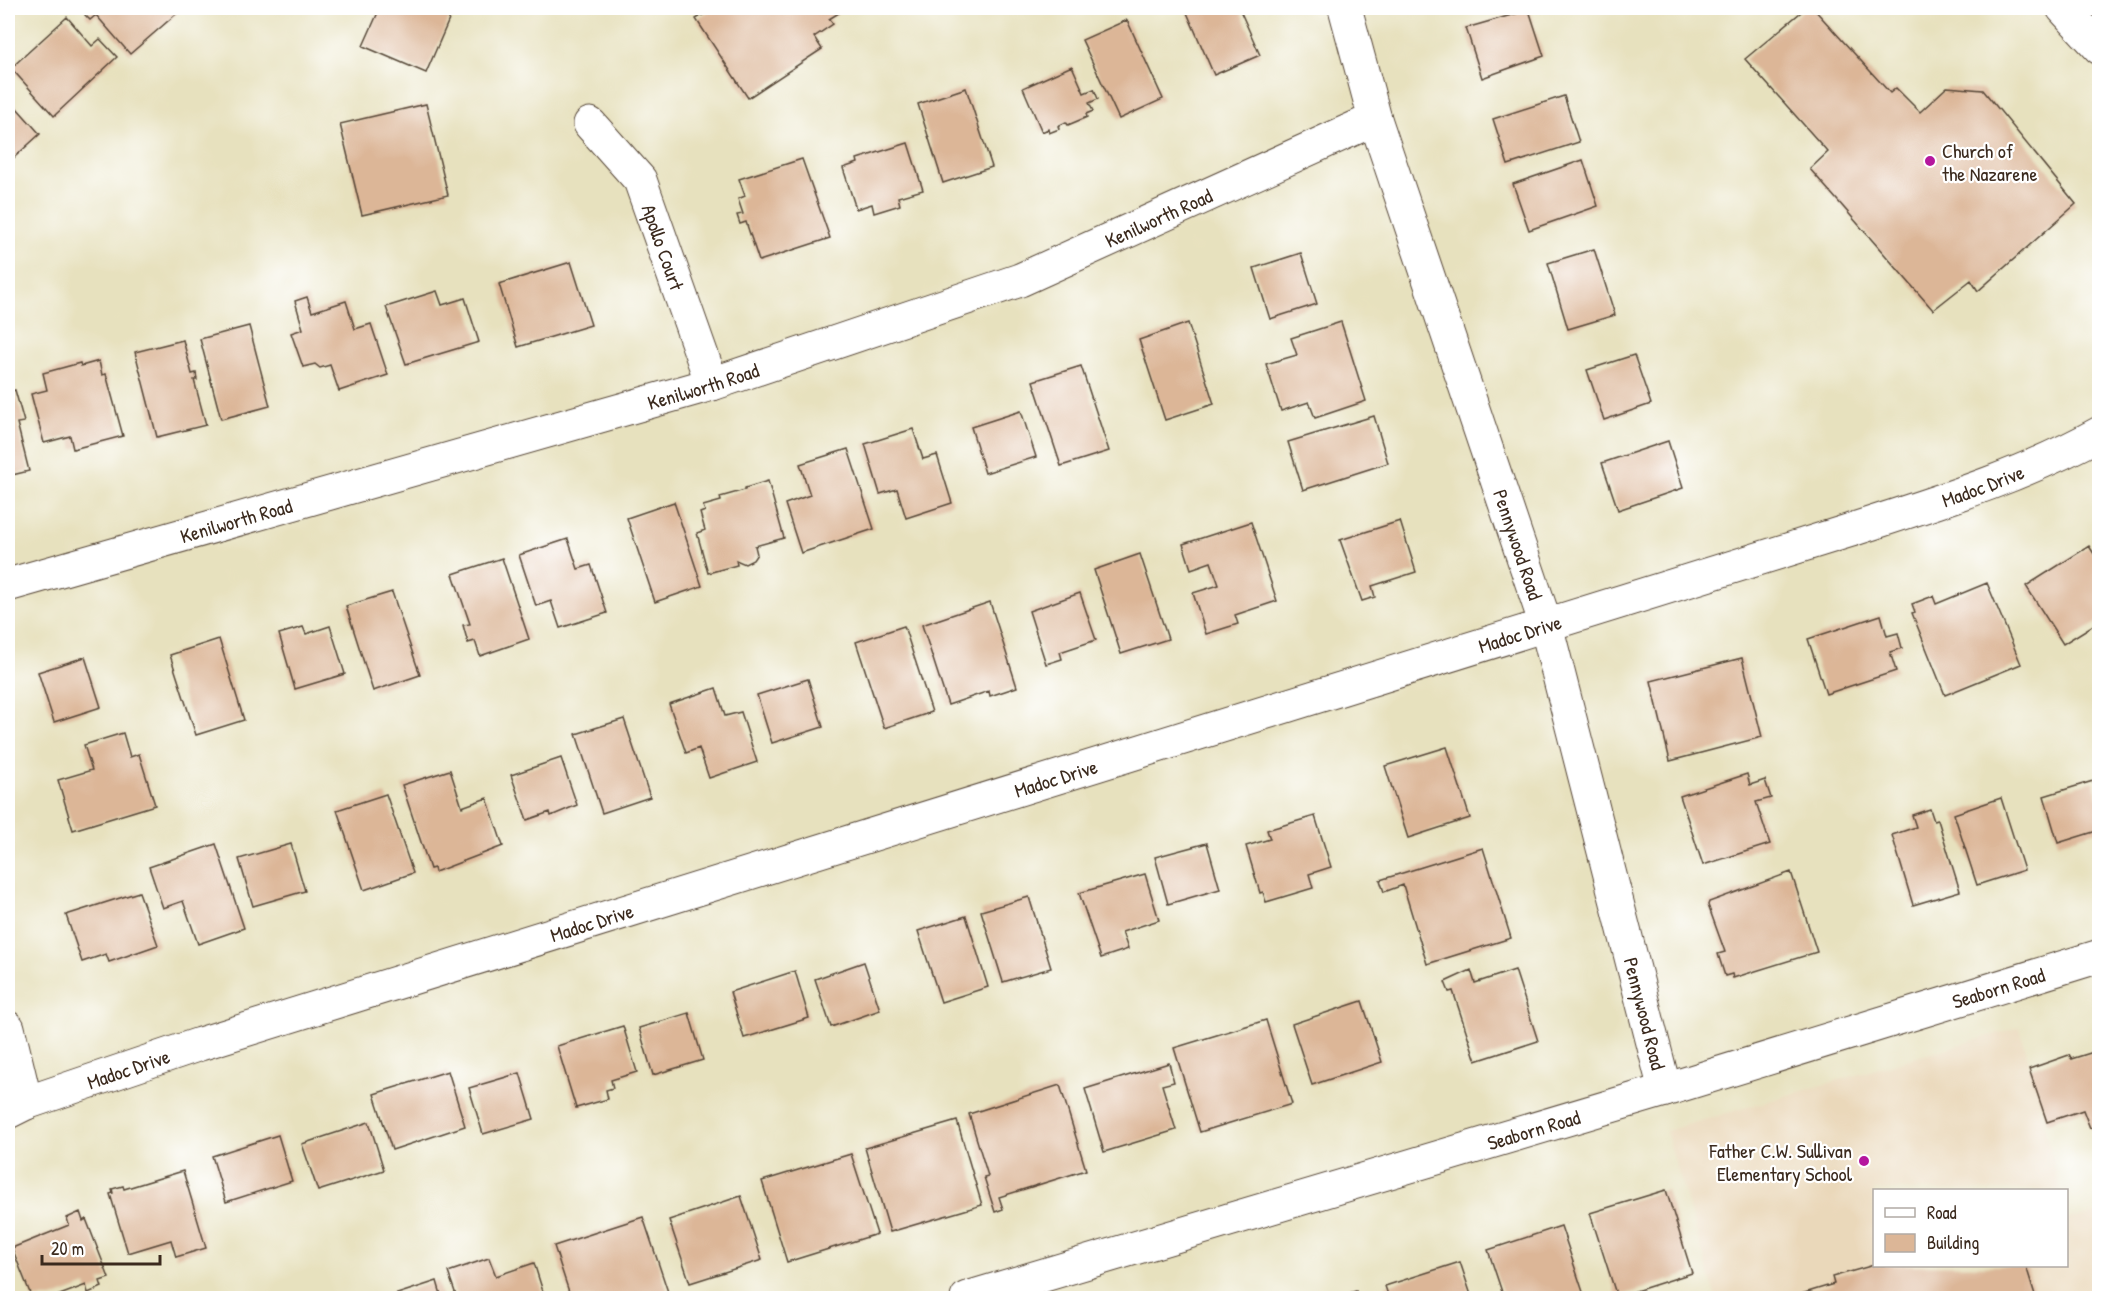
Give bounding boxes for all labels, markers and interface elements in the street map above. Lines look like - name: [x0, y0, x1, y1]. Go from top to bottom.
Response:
- place label: Church of the Nazarene: [1942, 137, 2037, 187]
- marker: Church of the Nazarene: [1923, 154, 1937, 168]
- street label: Kenilworth Road: [1100, 181, 1216, 253]
- street label: Apollo Court: [636, 200, 692, 295]
- street label: Kenilworth Road: [644, 356, 762, 415]
- street label: Madoc Drive: [1938, 458, 2028, 513]
- street label: Pennywood Road: [1488, 486, 1550, 603]
- street label: Kenilworth Road: [177, 491, 295, 549]
- street label: Madoc Drive: [1475, 608, 1565, 659]
- street label: Madoc Drive: [1011, 752, 1101, 803]
- street label: Madoc Drive: [547, 896, 637, 948]
- street label: Pennywood Road: [1618, 954, 1673, 1073]
- street label: Seaborn Road: [1949, 960, 2048, 1014]
- street label: Madoc Drive: [83, 1042, 173, 1095]
- street label: Seaborn Road: [1484, 1103, 1583, 1156]
- place label: Father C.W. Sullivan Elementary School: [1709, 1137, 1853, 1187]
- marker: Father C.W. Sullivan Elementary School: [1857, 1154, 1871, 1168]
- legend: [1873, 1189, 2068, 1267]
- text: Road: [1927, 1200, 1957, 1225]
- scale bar: [42, 1228, 160, 1266]
- text: Building: [1927, 1230, 1979, 1255]
- text: 20 m: [51, 1236, 84, 1261]

